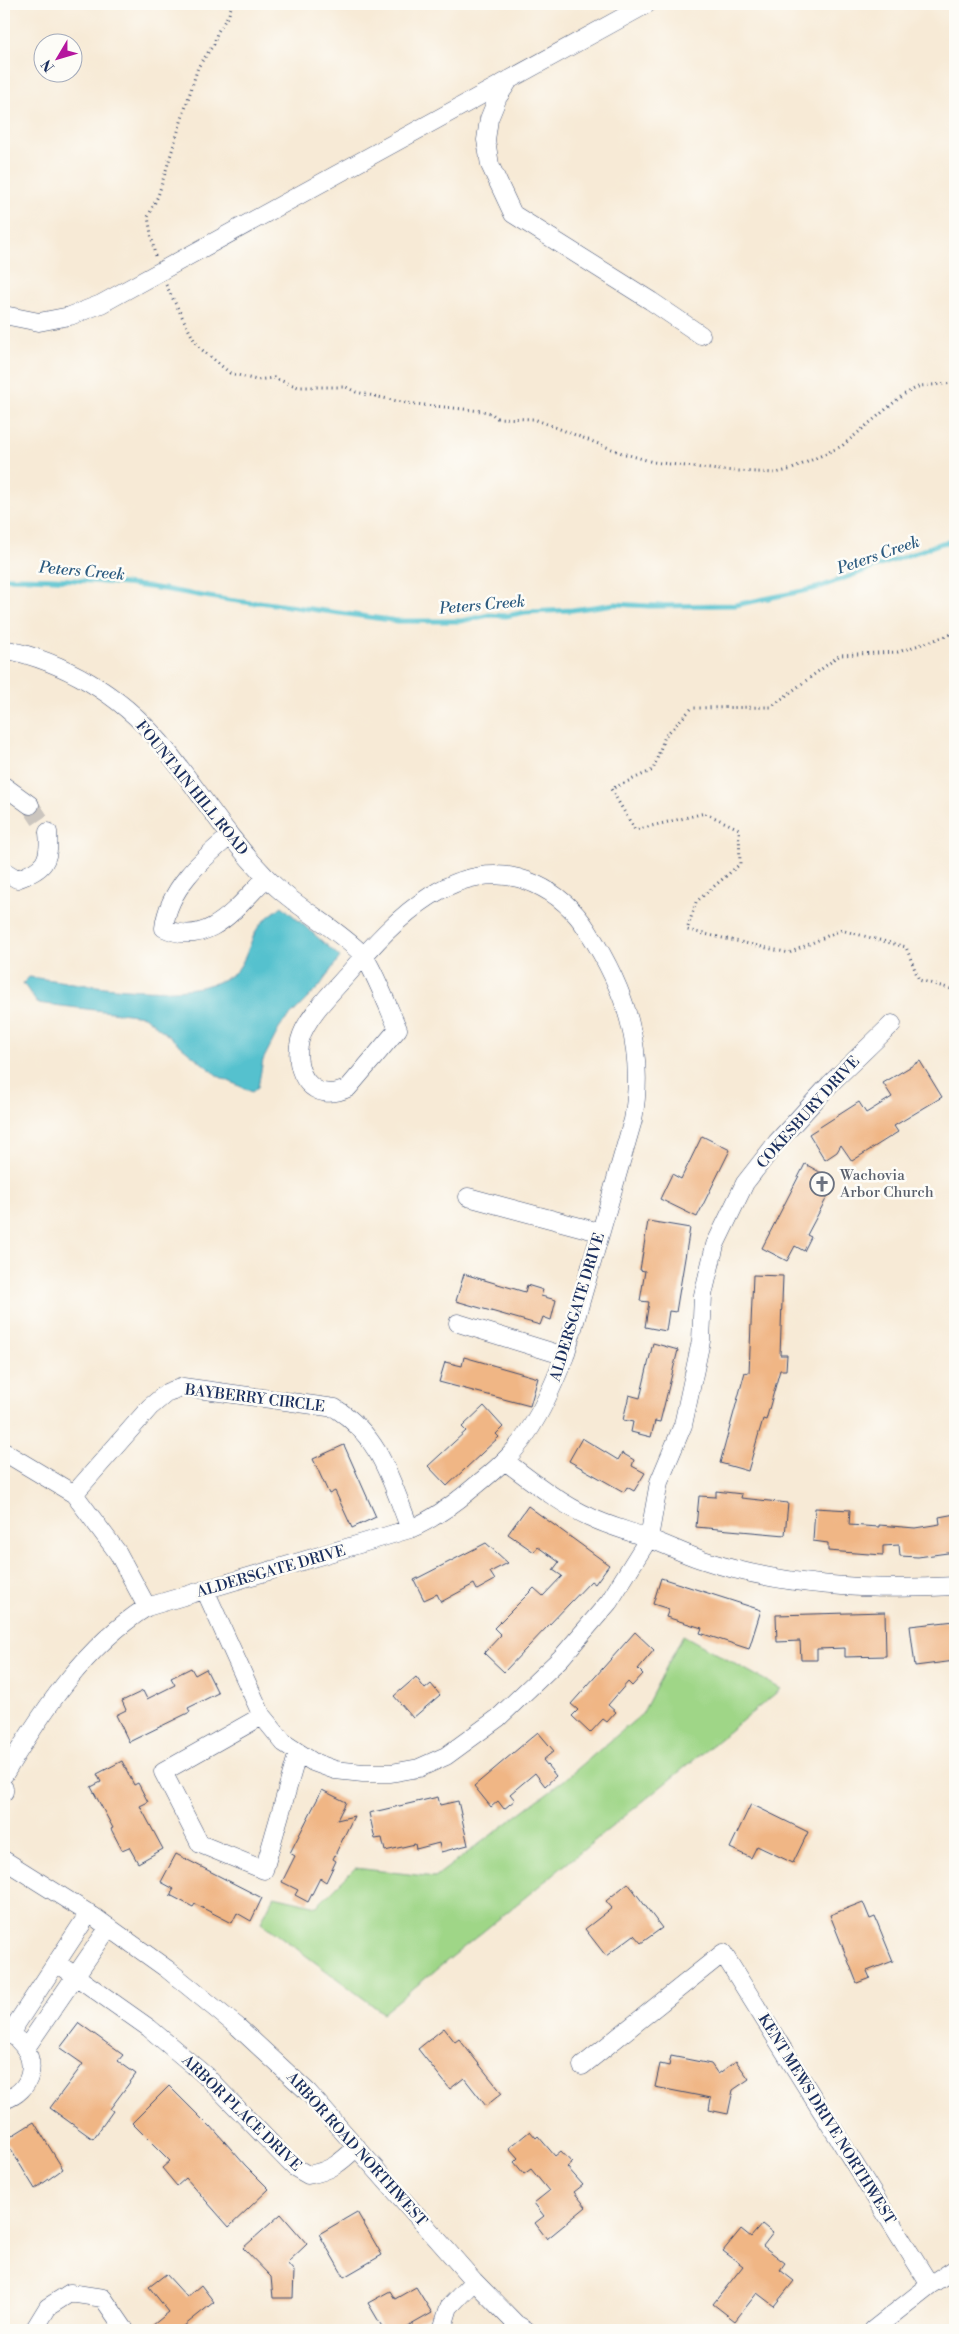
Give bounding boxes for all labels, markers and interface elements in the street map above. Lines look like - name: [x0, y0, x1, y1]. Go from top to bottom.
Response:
- north arrow: [32, 32, 82, 82]
- text: N: [38, 55, 59, 75]
- water label: Peters Creek: [834, 532, 922, 579]
- water label: Peters Creek: [37, 557, 126, 585]
- water label: Peters Creek: [437, 591, 526, 619]
- street label: FOUNTAIN HILL ROAD: [131, 717, 252, 860]
- street label: COKESBURY DRIVE: [753, 1052, 864, 1173]
- place label: Wachovia Arbor Church: [839, 1166, 934, 1202]
- church icon: Wachovia Arbor Church: [809, 1171, 835, 1197]
- street label: ALDERSGATE DRIVE: [546, 1231, 609, 1385]
- street label: BAYBERRY CIRCLE: [183, 1380, 326, 1417]
- street label: ALDERSGATE DRIVE: [193, 1541, 348, 1602]
- street label: KENT MEWS DRIVE NORTHWEST: [754, 2010, 900, 2228]
- street label: ARBOR PLACE DRIVE: [177, 2051, 305, 2175]
- street label: ARBOR ROAD NORTHWEST: [282, 2067, 431, 2231]

